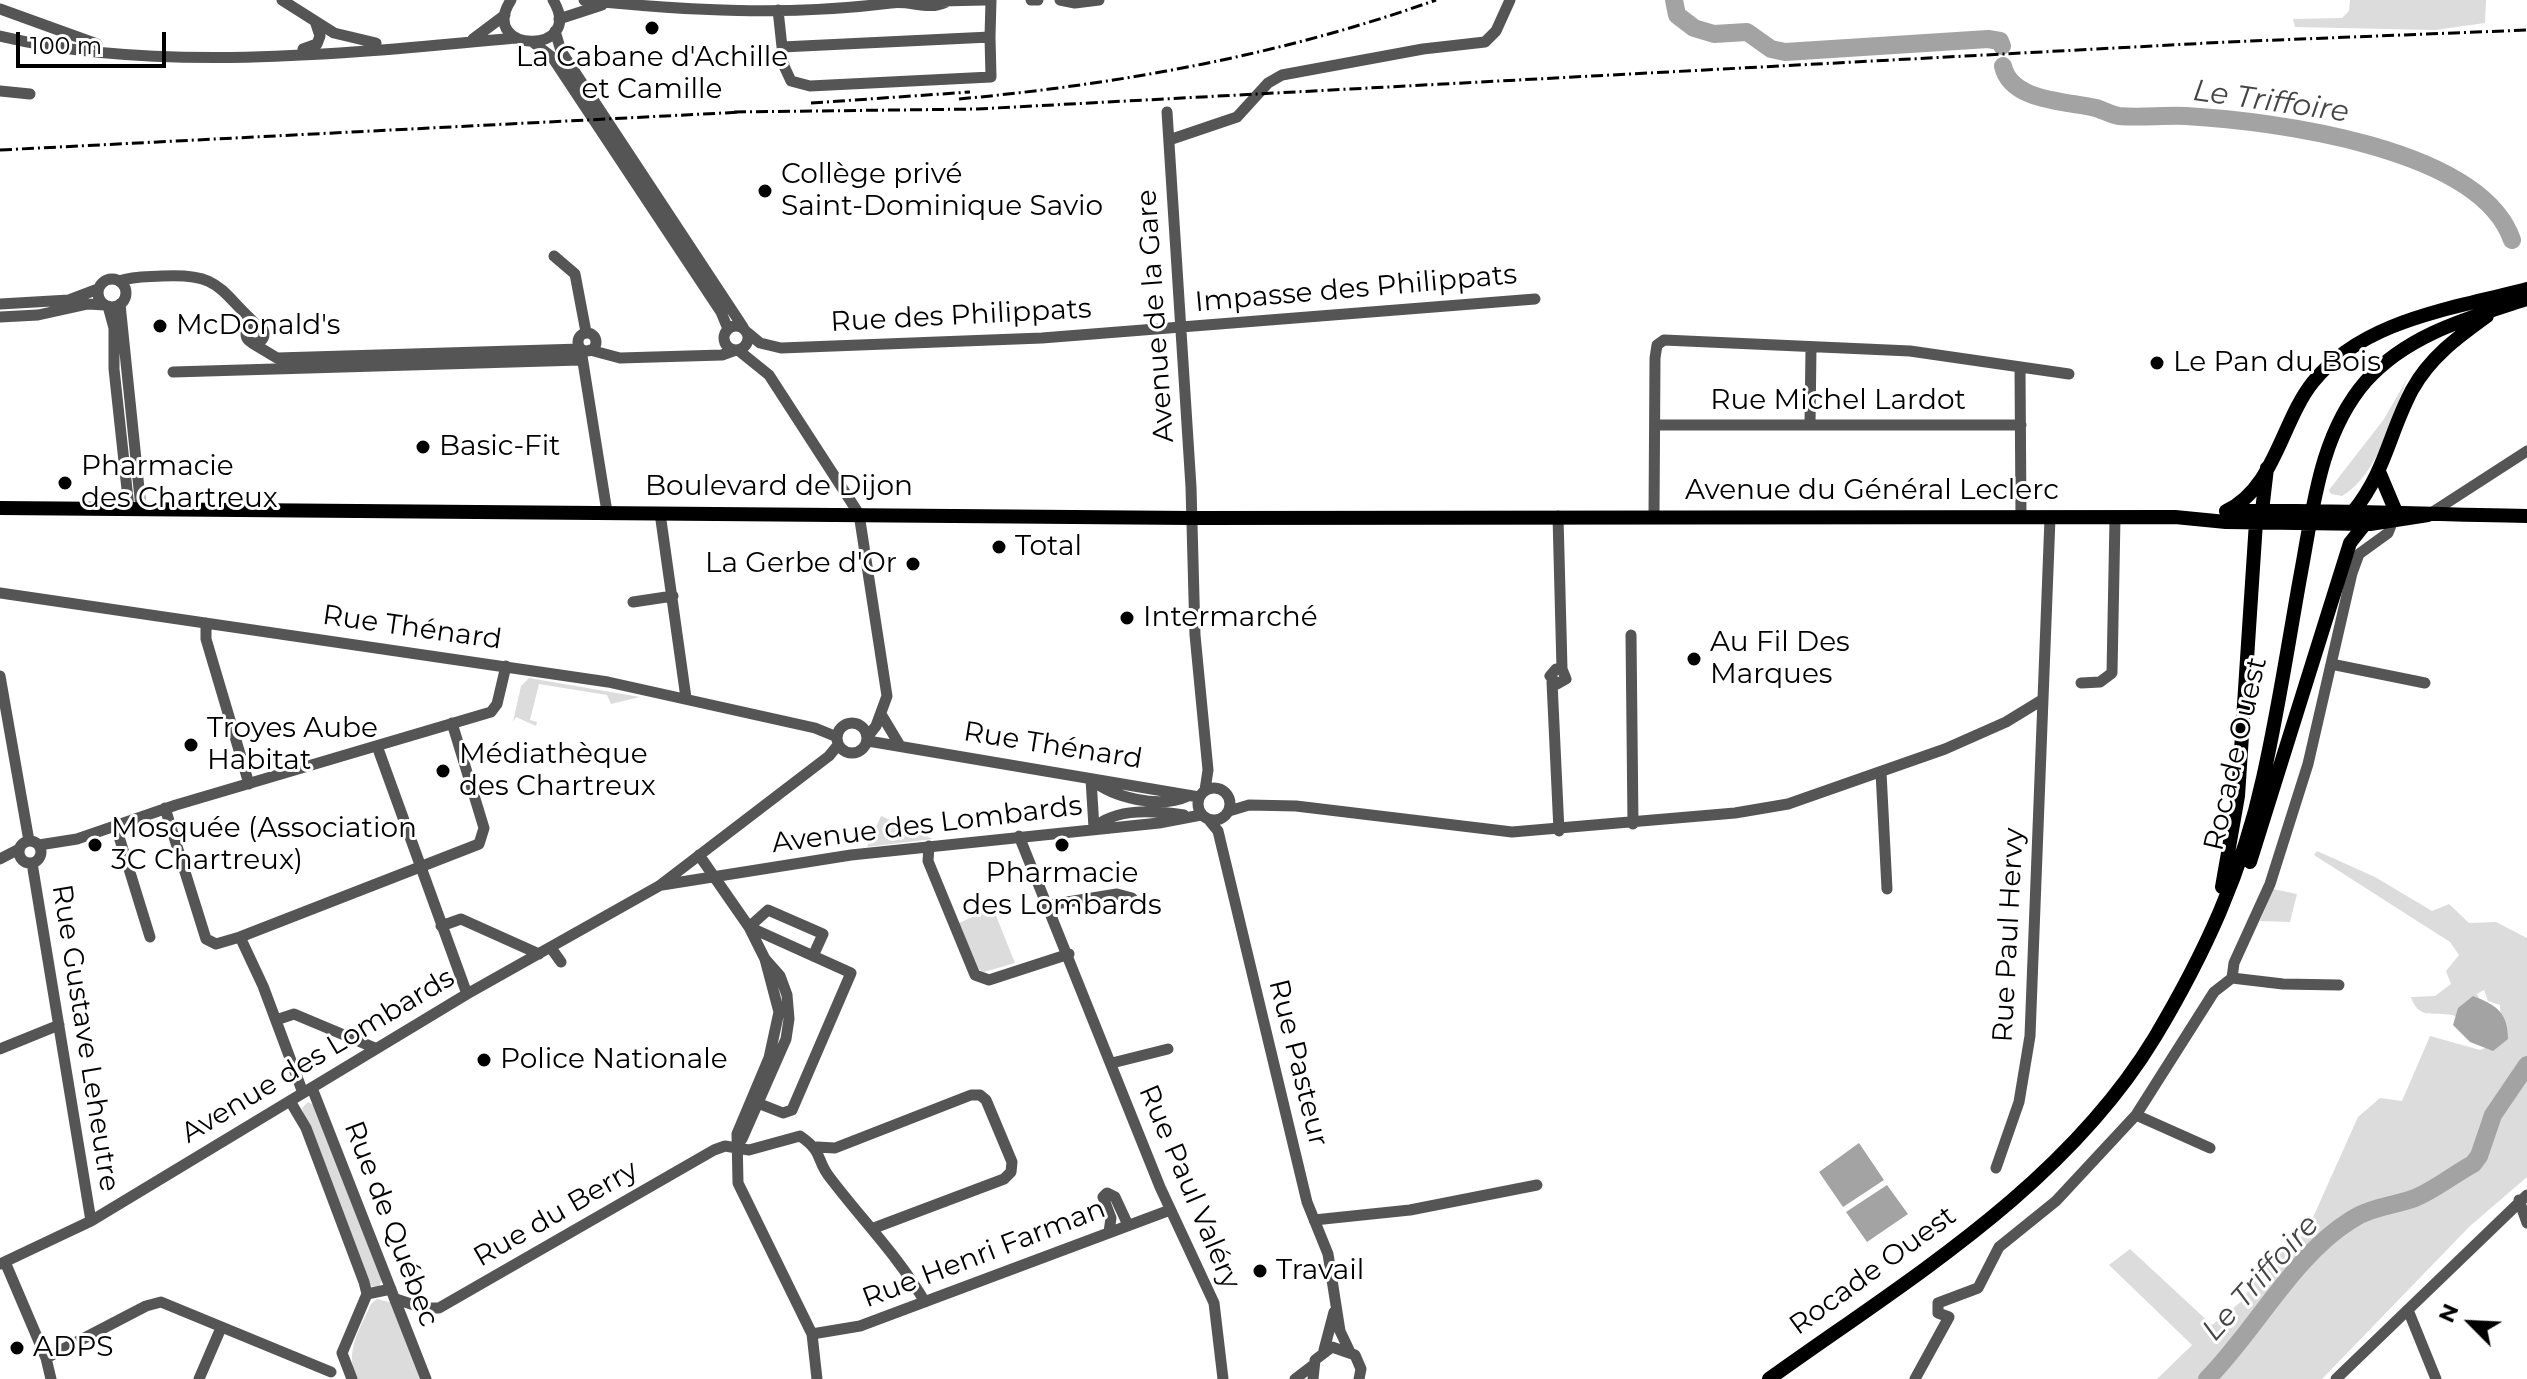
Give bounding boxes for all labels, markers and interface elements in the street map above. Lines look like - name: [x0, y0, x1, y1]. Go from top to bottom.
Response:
- scale bar: [20, 16, 170, 66]
- marker: La Cabane d'Achille et Camille: [643, 19, 661, 37]
- text: 100 m: [30, 31, 102, 60]
- place label: La Cabane d'Achille et Camille: [516, 41, 788, 107]
- water label: Le Triffoire: [2191, 73, 2351, 131]
- place label: Collège privé Saint-Dominique Savio: [781, 158, 1103, 224]
- marker: Collège privé Saint-Dominique Savio: [756, 182, 774, 200]
- street label: Avenue de la Gare: [1130, 188, 1182, 444]
- street label: Impasse des Philippats: [1194, 258, 1518, 320]
- street label: Rue des Philippats: [830, 292, 1092, 340]
- place label: McDonald's: [176, 309, 340, 343]
- marker: McDonald's: [151, 317, 169, 335]
- place label: Le Pan du Bois: [2173, 346, 2381, 380]
- marker: Le Pan du Bois: [2148, 354, 2166, 372]
- street label: Rue Michel Lardot: [1710, 384, 1966, 418]
- place label: Basic-Fit: [439, 430, 560, 464]
- marker: Basic-Fit: [414, 438, 432, 456]
- place label: Pharmacie des Chartreux: [81, 450, 278, 516]
- street label: Boulevard de Dijon: [645, 470, 913, 504]
- marker: Pharmacie des Chartreux: [56, 474, 74, 492]
- street label: Avenue du Général Leclerc: [1685, 474, 2059, 508]
- place label: Total: [1015, 530, 1082, 564]
- marker: Total: [990, 538, 1008, 556]
- place label: La Gerbe d'Or: [705, 547, 897, 581]
- marker: La Gerbe d'Or: [904, 555, 922, 573]
- street label: Rue Thénard: [320, 599, 504, 657]
- place label: Intermarché: [1143, 601, 1318, 635]
- marker: Intermarché: [1118, 609, 1136, 627]
- place label: Au Fil Des Marques: [1710, 626, 1850, 692]
- marker: Au Fil Des Marques: [1685, 650, 1703, 668]
- street label: Rocade Ouest: [2197, 654, 2275, 854]
- place label: Troyes Aube Habitat: [207, 712, 378, 778]
- street label: Rue Thénard: [961, 715, 1145, 777]
- marker: Troyes Aube Habitat: [182, 736, 200, 754]
- place label: Médiathèque des Chartreux: [459, 738, 656, 804]
- marker: Médiathèque des Chartreux: [434, 762, 452, 780]
- street label: Avenue des Lombards: [770, 789, 1084, 861]
- place label: Mosquée (Association 3C Chartreux): [111, 812, 417, 878]
- street label: Rue Paul Hervy: [1987, 827, 2031, 1043]
- marker: Mosquée (Association 3C Chartreux): [86, 836, 104, 854]
- marker: Pharmacie des Lombards: [1053, 836, 1071, 854]
- place label: Pharmacie des Lombards: [962, 857, 1162, 923]
- street label: Rue Gustave Leheutre: [44, 882, 126, 1194]
- street label: Avenue des Lombards: [175, 961, 461, 1151]
- street label: Rue Pasteur: [1261, 976, 1335, 1150]
- place label: Police Nationale: [500, 1043, 728, 1077]
- marker: Police Nationale: [475, 1051, 493, 1069]
- street label: Rue Paul Valéry: [1131, 1080, 1247, 1294]
- street label: Rue de Québec: [336, 1116, 446, 1332]
- street label: Rue du Berry: [468, 1154, 644, 1274]
- street label: Rue Henri Farman: [858, 1192, 1110, 1316]
- street label: Rocade Ouest: [1783, 1199, 1963, 1343]
- water label: Le Triffoire: [2195, 1208, 2327, 1348]
- place label: Travail: [1276, 1254, 1364, 1288]
- marker: Travail: [1251, 1262, 1269, 1280]
- north arrow: [2431, 1283, 2511, 1363]
- text: N: [2433, 1299, 2465, 1327]
- place label: ADPS: [33, 1331, 114, 1365]
- marker: ADPS: [8, 1339, 26, 1357]

